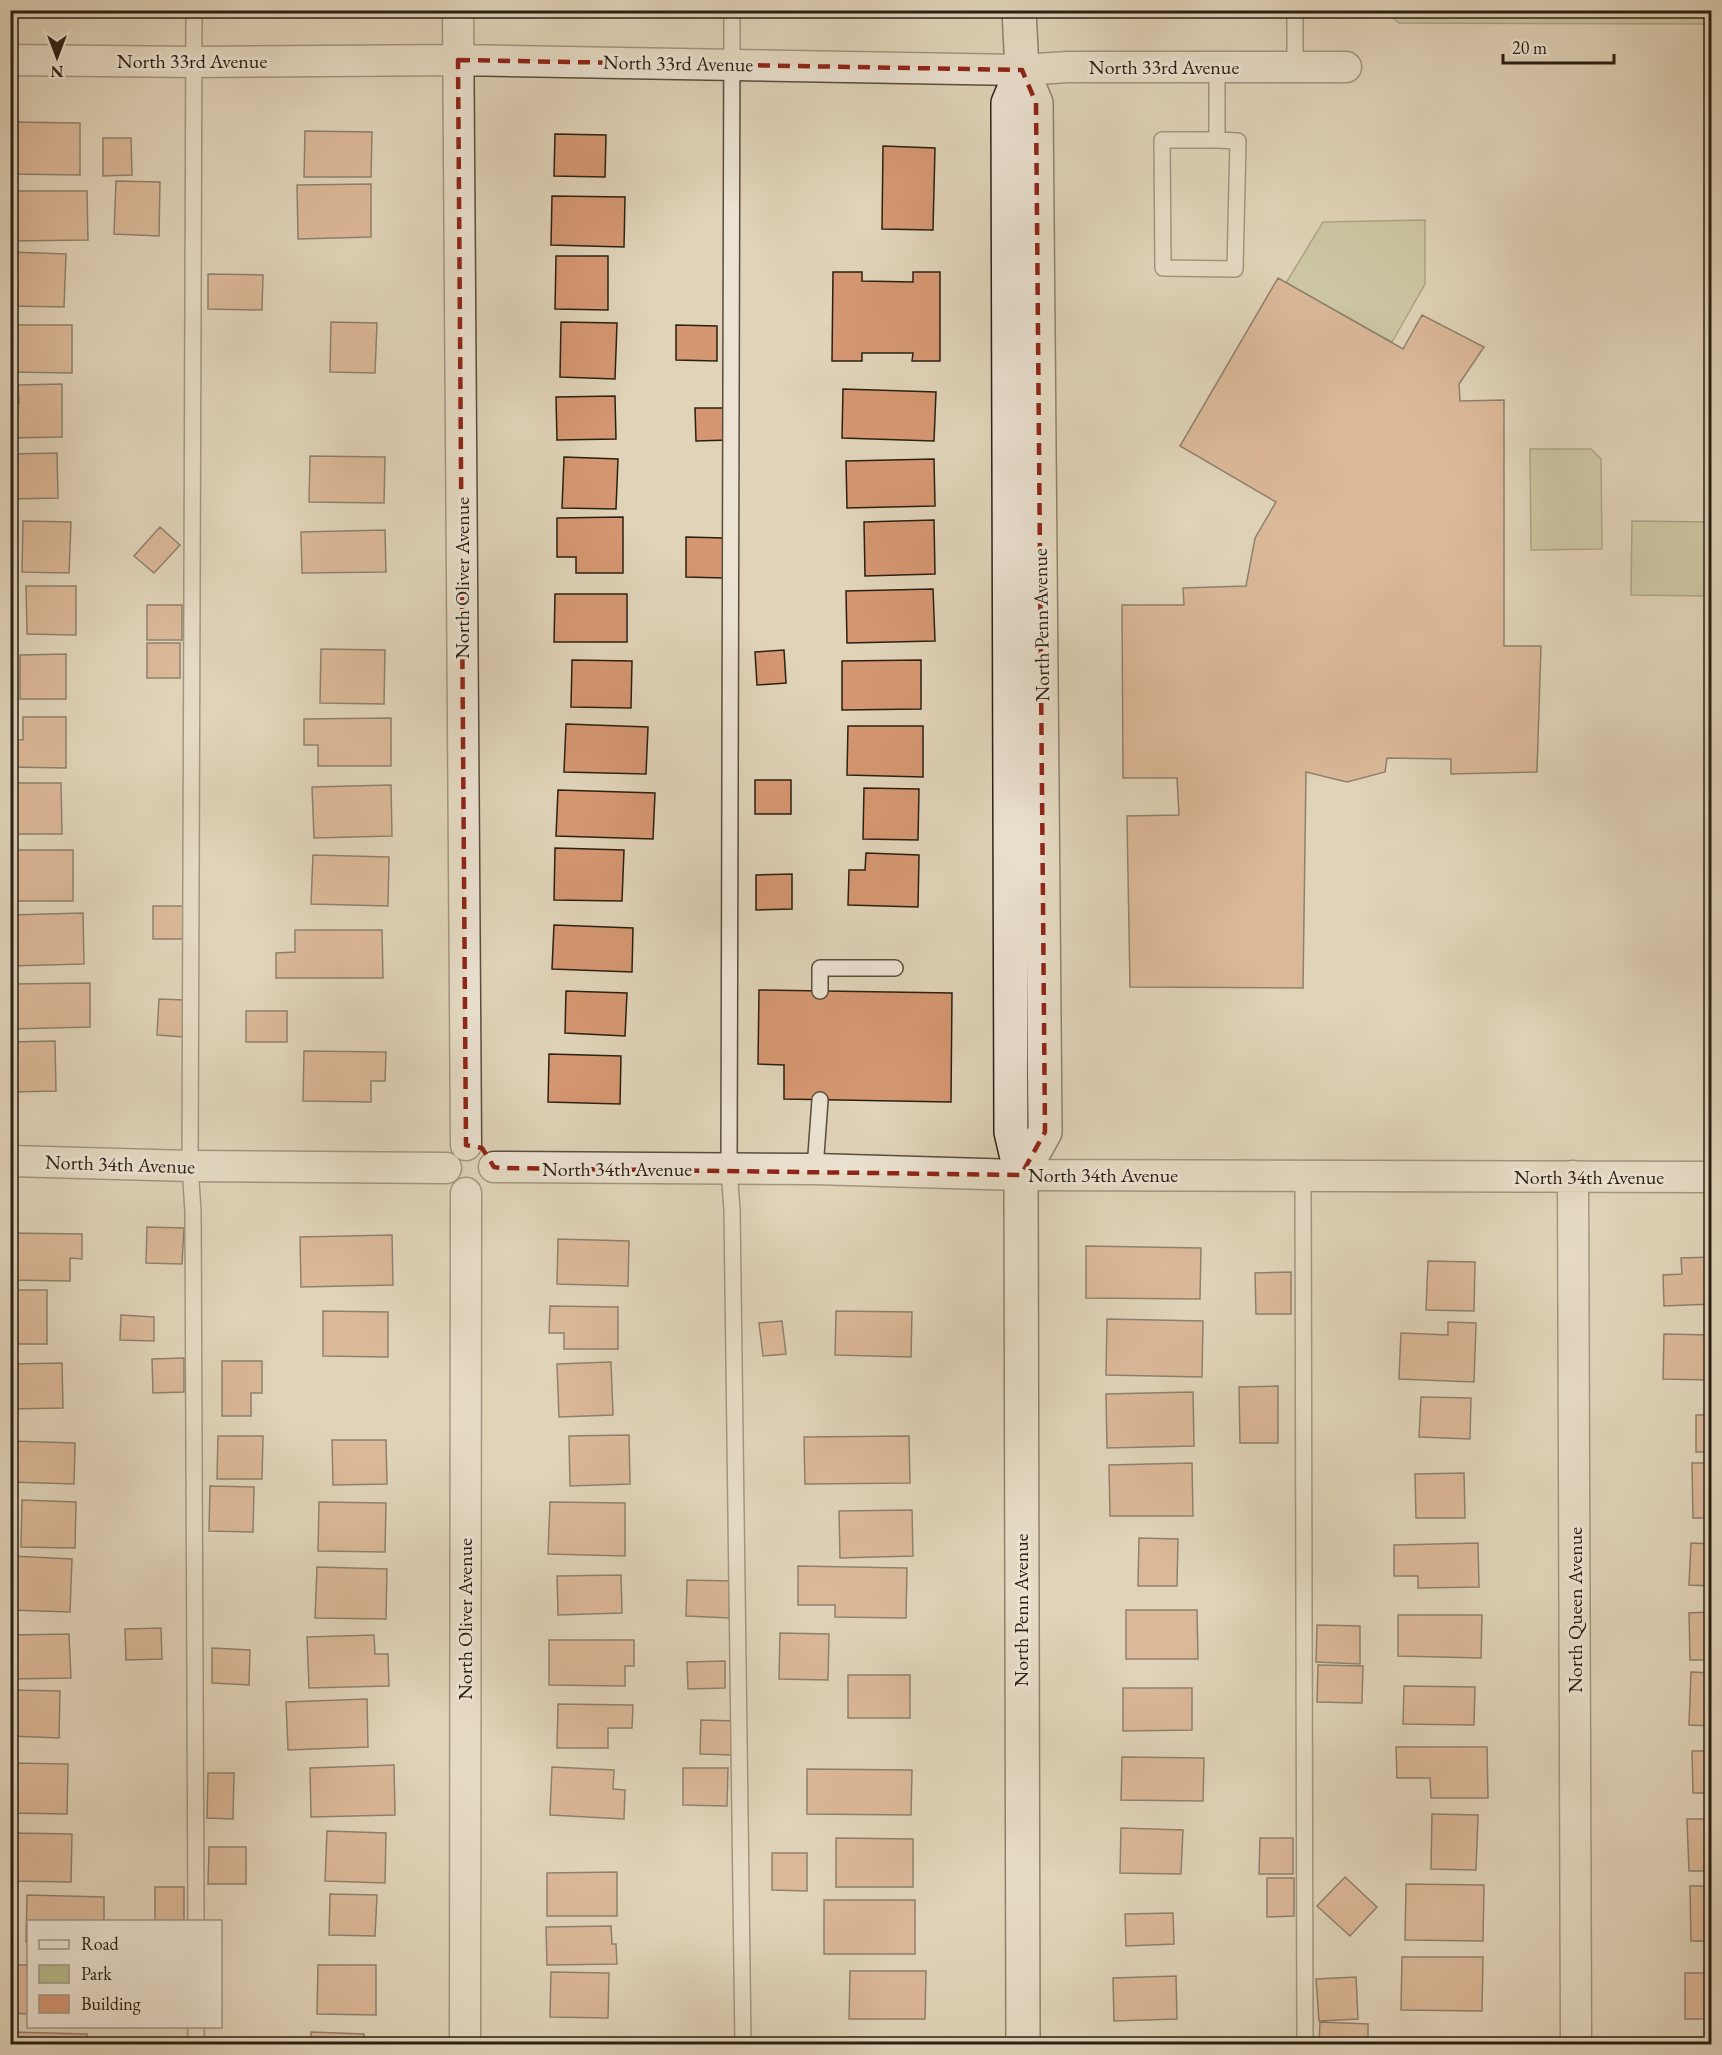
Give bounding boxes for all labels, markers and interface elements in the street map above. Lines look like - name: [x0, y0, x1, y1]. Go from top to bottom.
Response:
- north arrow: [27, 27, 87, 87]
- scale bar: [1503, 27, 1614, 65]
- text: 20 m: [1512, 36, 1547, 59]
- street label: North 33rd Avenue: [117, 48, 267, 74]
- street label: North 33rd Avenue: [603, 49, 754, 77]
- street label: North 33rd Avenue: [1089, 54, 1239, 80]
- text: N: [50, 61, 63, 82]
- street label: North Oliver Avenue: [449, 497, 475, 659]
- street label: North Penn Avenue: [1027, 548, 1055, 702]
- street label: North 34th Avenue: [44, 1148, 196, 1180]
- street label: North 34th Avenue: [542, 1156, 692, 1182]
- street label: North 34th Avenue: [1028, 1162, 1178, 1188]
- street label: North 34th Avenue: [1514, 1164, 1664, 1190]
- street label: North Queen Avenue: [1562, 1527, 1588, 1693]
- street label: North Penn Avenue: [1008, 1533, 1034, 1687]
- street label: North Oliver Avenue: [452, 1538, 478, 1700]
- legend: [27, 1920, 222, 2028]
- text: Road: [81, 1932, 120, 1955]
- text: Park: [81, 1962, 112, 1985]
- text: Building: [81, 1992, 141, 2015]

